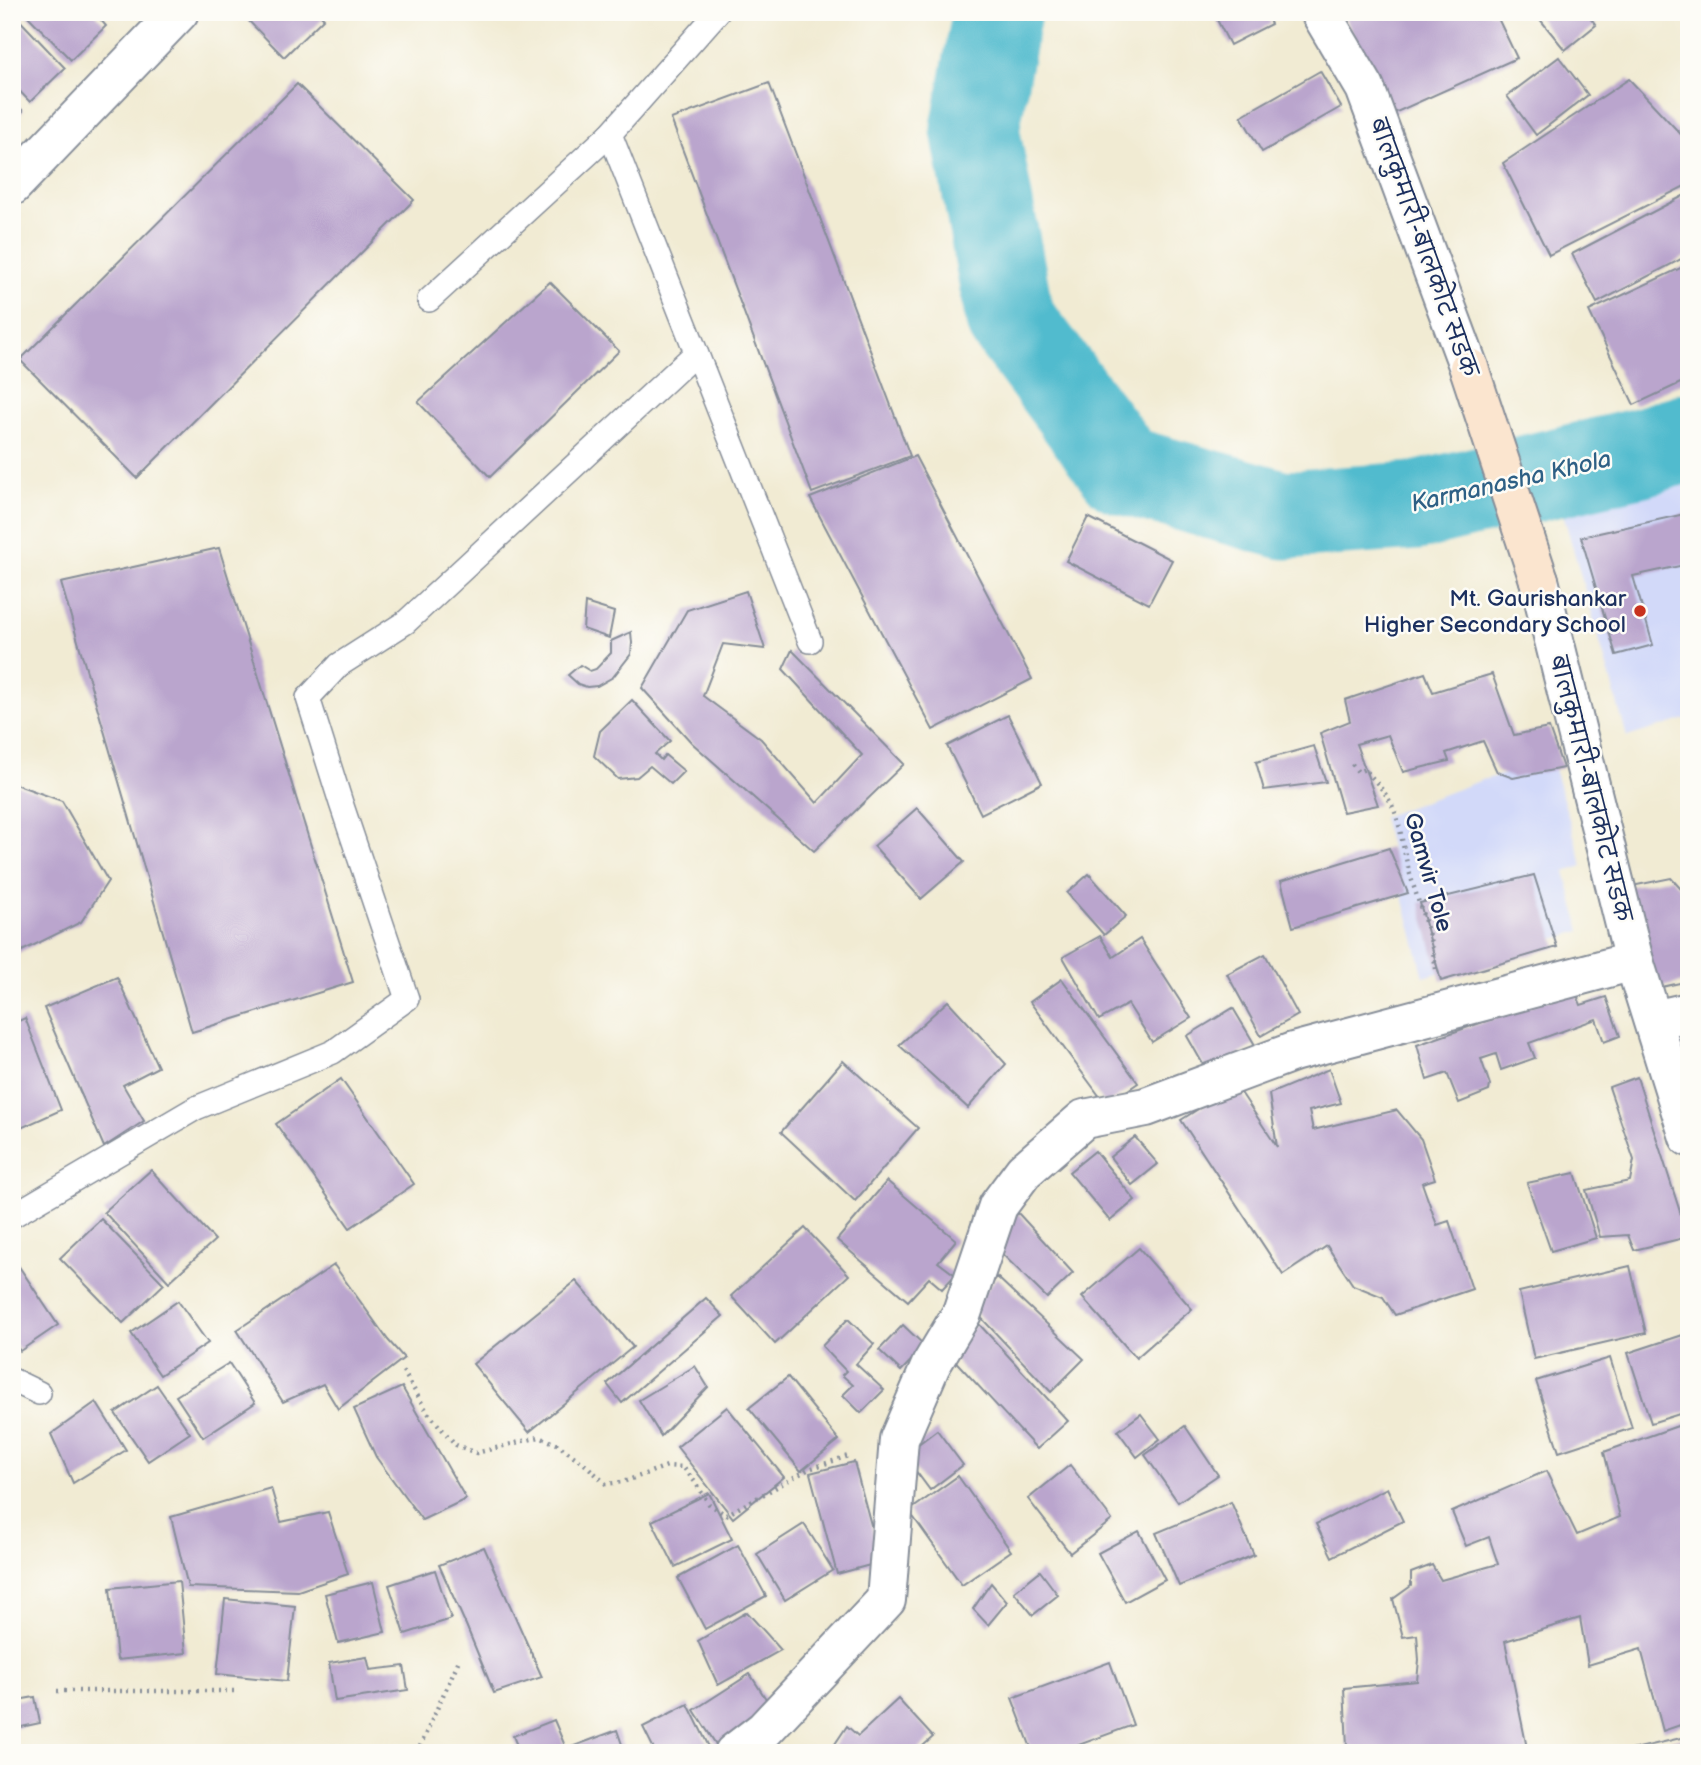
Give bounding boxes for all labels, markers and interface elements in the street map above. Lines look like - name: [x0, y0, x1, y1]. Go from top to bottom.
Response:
- street label: बालकुमारी-बालकोट सडक: [1361, 112, 1488, 383]
- water label: Karmanasha Khola: [1408, 444, 1614, 519]
- place label: Mt. Gaurishankar Higher Secondary School: [1364, 585, 1627, 639]
- marker: Mt. Gaurishankar Higher Secondary School: [1632, 603, 1648, 619]
- street label: बालकुमारी-बालकोट सडक: [1541, 651, 1642, 926]
- street label: Gamvir Tole: [1398, 809, 1458, 935]

